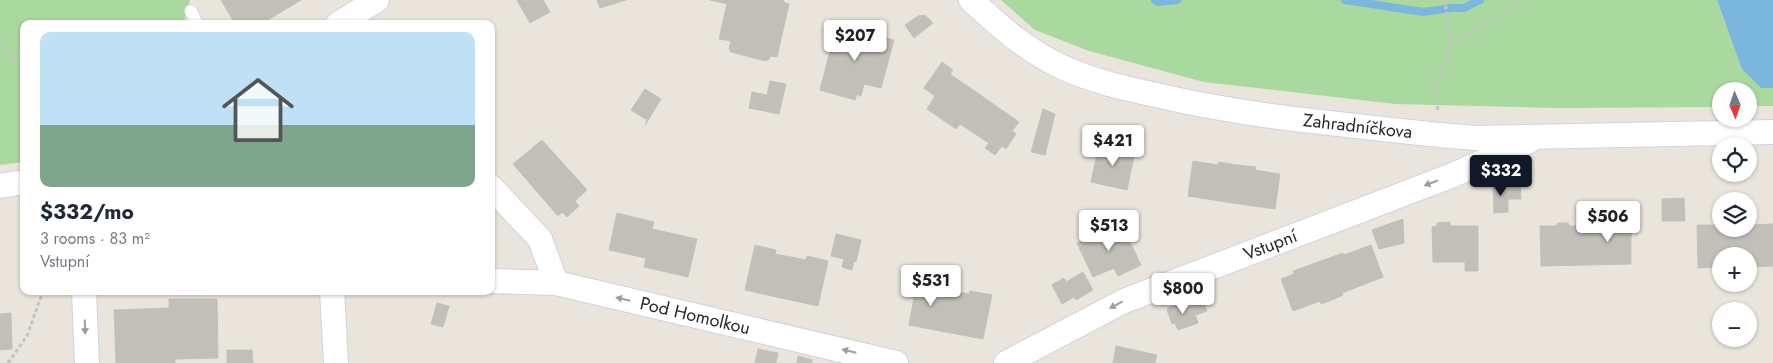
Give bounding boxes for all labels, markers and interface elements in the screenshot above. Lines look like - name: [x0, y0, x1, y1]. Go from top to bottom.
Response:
- pin: $207: [825, 20, 885, 62]
- text: $207: [835, 24, 875, 47]
- icon: home: [213, 65, 303, 155]
- north arrow: [1712, 82, 1758, 128]
- map controls: [1712, 82, 1757, 347]
- street label: Zahradníčkova: [1302, 107, 1414, 145]
- pin: $421: [1083, 124, 1143, 167]
- text: $421: [1093, 129, 1133, 152]
- button: locate: [1712, 137, 1757, 182]
- pin: $332: [1471, 154, 1531, 197]
- text: $332: [1481, 159, 1521, 182]
- one-way arrow: [1423, 179, 1438, 187]
- button: layers: [1712, 192, 1757, 237]
- text: $332/mo: [40, 197, 134, 227]
- pin: $506: [1578, 200, 1638, 243]
- text: $506: [1587, 205, 1629, 228]
- pin: $513: [1079, 210, 1139, 252]
- text: $513: [1090, 214, 1128, 237]
- street label: Vstupní: [1240, 222, 1302, 267]
- text: 3 rooms · 83 m²: [40, 227, 150, 250]
- button: +: [1712, 247, 1757, 292]
- text: Vstupní: [40, 250, 89, 273]
- pin: $531: [901, 264, 961, 307]
- text: $531: [912, 269, 950, 292]
- pin: $800: [1153, 272, 1213, 315]
- text: $800: [1162, 277, 1204, 300]
- street label: Pod Homolkou: [637, 290, 753, 341]
- one-way arrow: [615, 295, 630, 303]
- one-way arrow: [1109, 301, 1123, 309]
- button: −: [1712, 302, 1757, 347]
- one-way arrow: [82, 319, 90, 335]
- one-way arrow: [842, 347, 857, 355]

